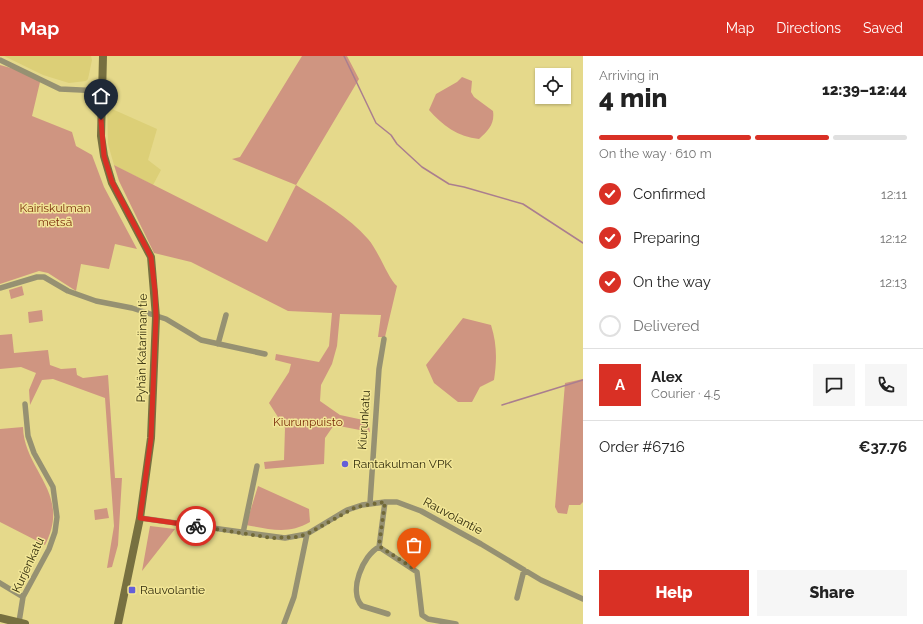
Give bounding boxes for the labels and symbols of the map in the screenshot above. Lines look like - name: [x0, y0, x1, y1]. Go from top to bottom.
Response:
- pin: [84, 79, 118, 120]
- park label: Kairiskulman metsä: [20, 201, 90, 229]
- street label: Pyhän Katariinan tie: [134, 293, 150, 403]
- street label: Kiurunkatu: [355, 390, 373, 450]
- park label: Kiurunpuisto: [273, 415, 343, 429]
- place label: Rantakulman VPK: [353, 457, 452, 471]
- marker: Rantakulman VPK: [340, 459, 350, 469]
- street label: Rauvolantie: [421, 495, 485, 537]
- courier: [176, 506, 216, 546]
- pin: [397, 528, 431, 569]
- street label: Kurjenkatu: [9, 535, 47, 595]
- place label: Rauvolantie: [140, 583, 205, 597]
- marker: Rauvolantie: [127, 585, 137, 595]

